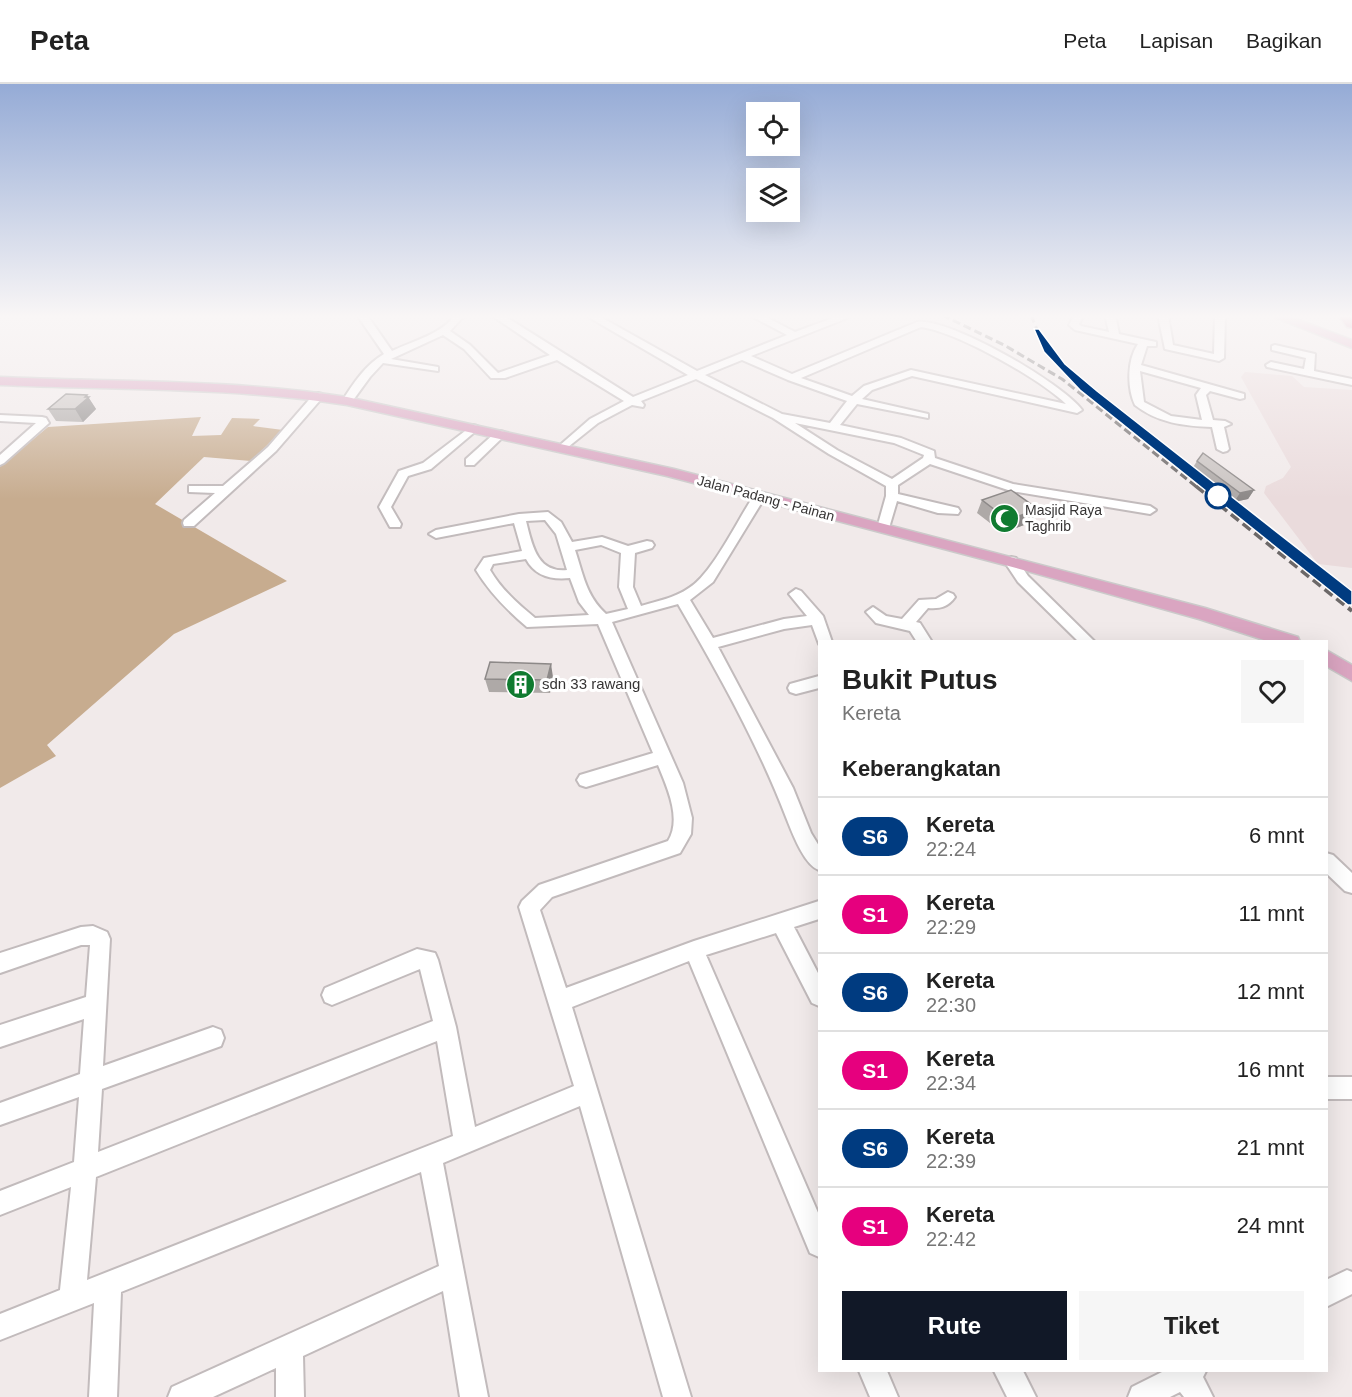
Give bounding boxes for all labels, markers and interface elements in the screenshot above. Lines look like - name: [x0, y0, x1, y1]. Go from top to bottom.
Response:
- text: Peta: [30, 25, 89, 56]
- text: Peta: [1063, 29, 1107, 52]
- text: Lapisan: [1140, 29, 1213, 52]
- text: Bagikan: [1246, 29, 1322, 52]
- map controls: [746, 102, 800, 222]
- button: locate: [746, 102, 800, 156]
- button: layers: [746, 168, 800, 222]
- street label: Jalan Padang - Painan: [696, 472, 836, 524]
- unlabelled marker: [1205, 483, 1231, 509]
- mosque icon: Masjid Raya Taghrib: [988, 502, 1020, 534]
- place label: Masjid Raya Taghrib: [1025, 502, 1102, 534]
- button: heart: [1241, 660, 1304, 723]
- text: Bukit Putus: [842, 664, 998, 695]
- building icon: sdn 33 rawang: [505, 668, 537, 700]
- place label: sdn 33 rawang: [542, 675, 640, 692]
- text: Kereta: [842, 702, 901, 724]
- text: Keberangkatan: [842, 756, 1001, 781]
- text: Kereta: [926, 812, 994, 837]
- text: 6 mnt: [1249, 823, 1304, 848]
- text: S6: [862, 825, 888, 848]
- text: 22:24: [926, 838, 976, 860]
- text: Kereta: [926, 890, 994, 915]
- text: 11 mnt: [1238, 901, 1304, 926]
- text: S1: [862, 903, 888, 926]
- text: 22:29: [926, 916, 976, 938]
- text: Kereta: [926, 968, 994, 993]
- text: 12 mnt: [1237, 979, 1304, 1004]
- text: S6: [862, 981, 888, 1004]
- text: 22:30: [926, 994, 976, 1016]
- text: Kereta: [926, 1046, 994, 1071]
- text: 16 mnt: [1237, 1057, 1304, 1082]
- text: S1: [862, 1059, 888, 1082]
- text: 22:34: [926, 1072, 976, 1094]
- text: Kereta: [926, 1124, 994, 1149]
- text: 21 mnt: [1237, 1135, 1304, 1160]
- text: S6: [862, 1137, 888, 1160]
- text: 22:39: [926, 1150, 976, 1172]
- text: Kereta: [926, 1202, 994, 1227]
- text: 24 mnt: [1237, 1213, 1304, 1238]
- text: S1: [862, 1215, 888, 1238]
- text: 22:42: [926, 1228, 976, 1250]
- button: Rute: [842, 1291, 1067, 1360]
- button: Tiket: [1079, 1291, 1304, 1360]

